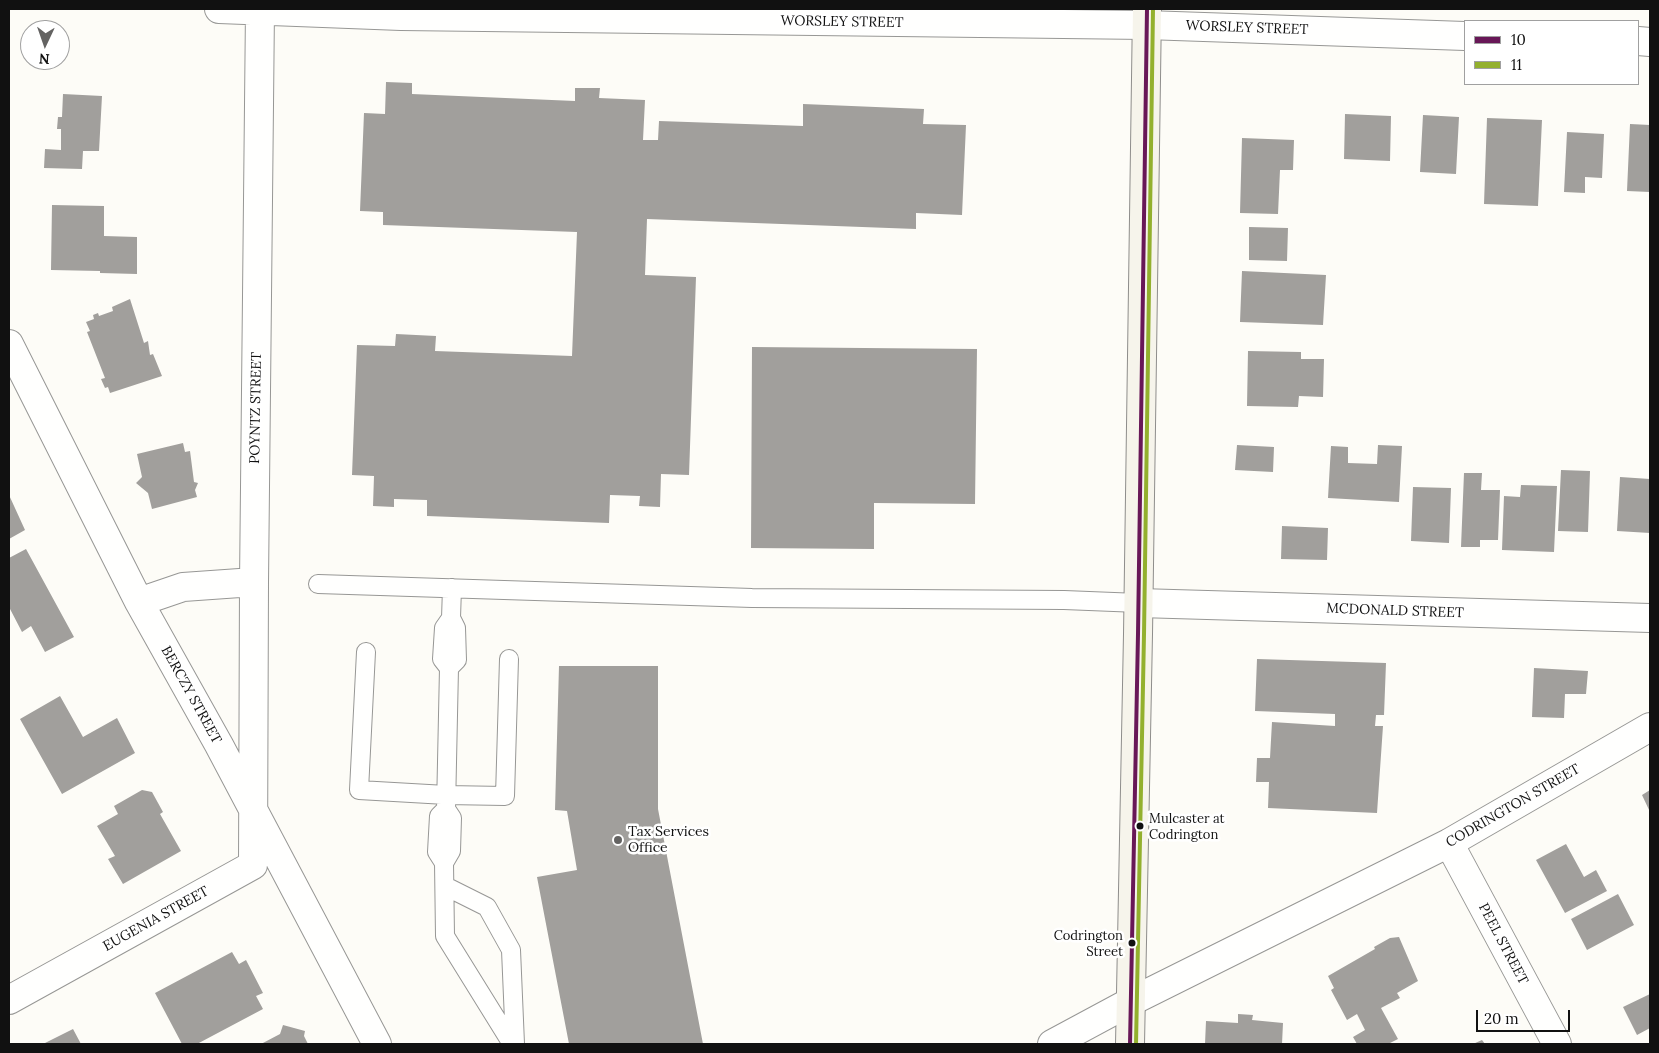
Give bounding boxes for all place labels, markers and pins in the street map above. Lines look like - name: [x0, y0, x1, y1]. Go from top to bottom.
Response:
- place label: Mulcaster at Codrington: [1149, 811, 1225, 842]
- marker: Mulcaster at Codrington: [1135, 821, 1145, 831]
- place label: Tax Services Office: [628, 824, 709, 856]
- marker: Tax Services Office: [612, 834, 624, 846]
- place label: Codrington Street: [1054, 928, 1123, 959]
- marker: Codrington Street: [1127, 938, 1137, 948]

